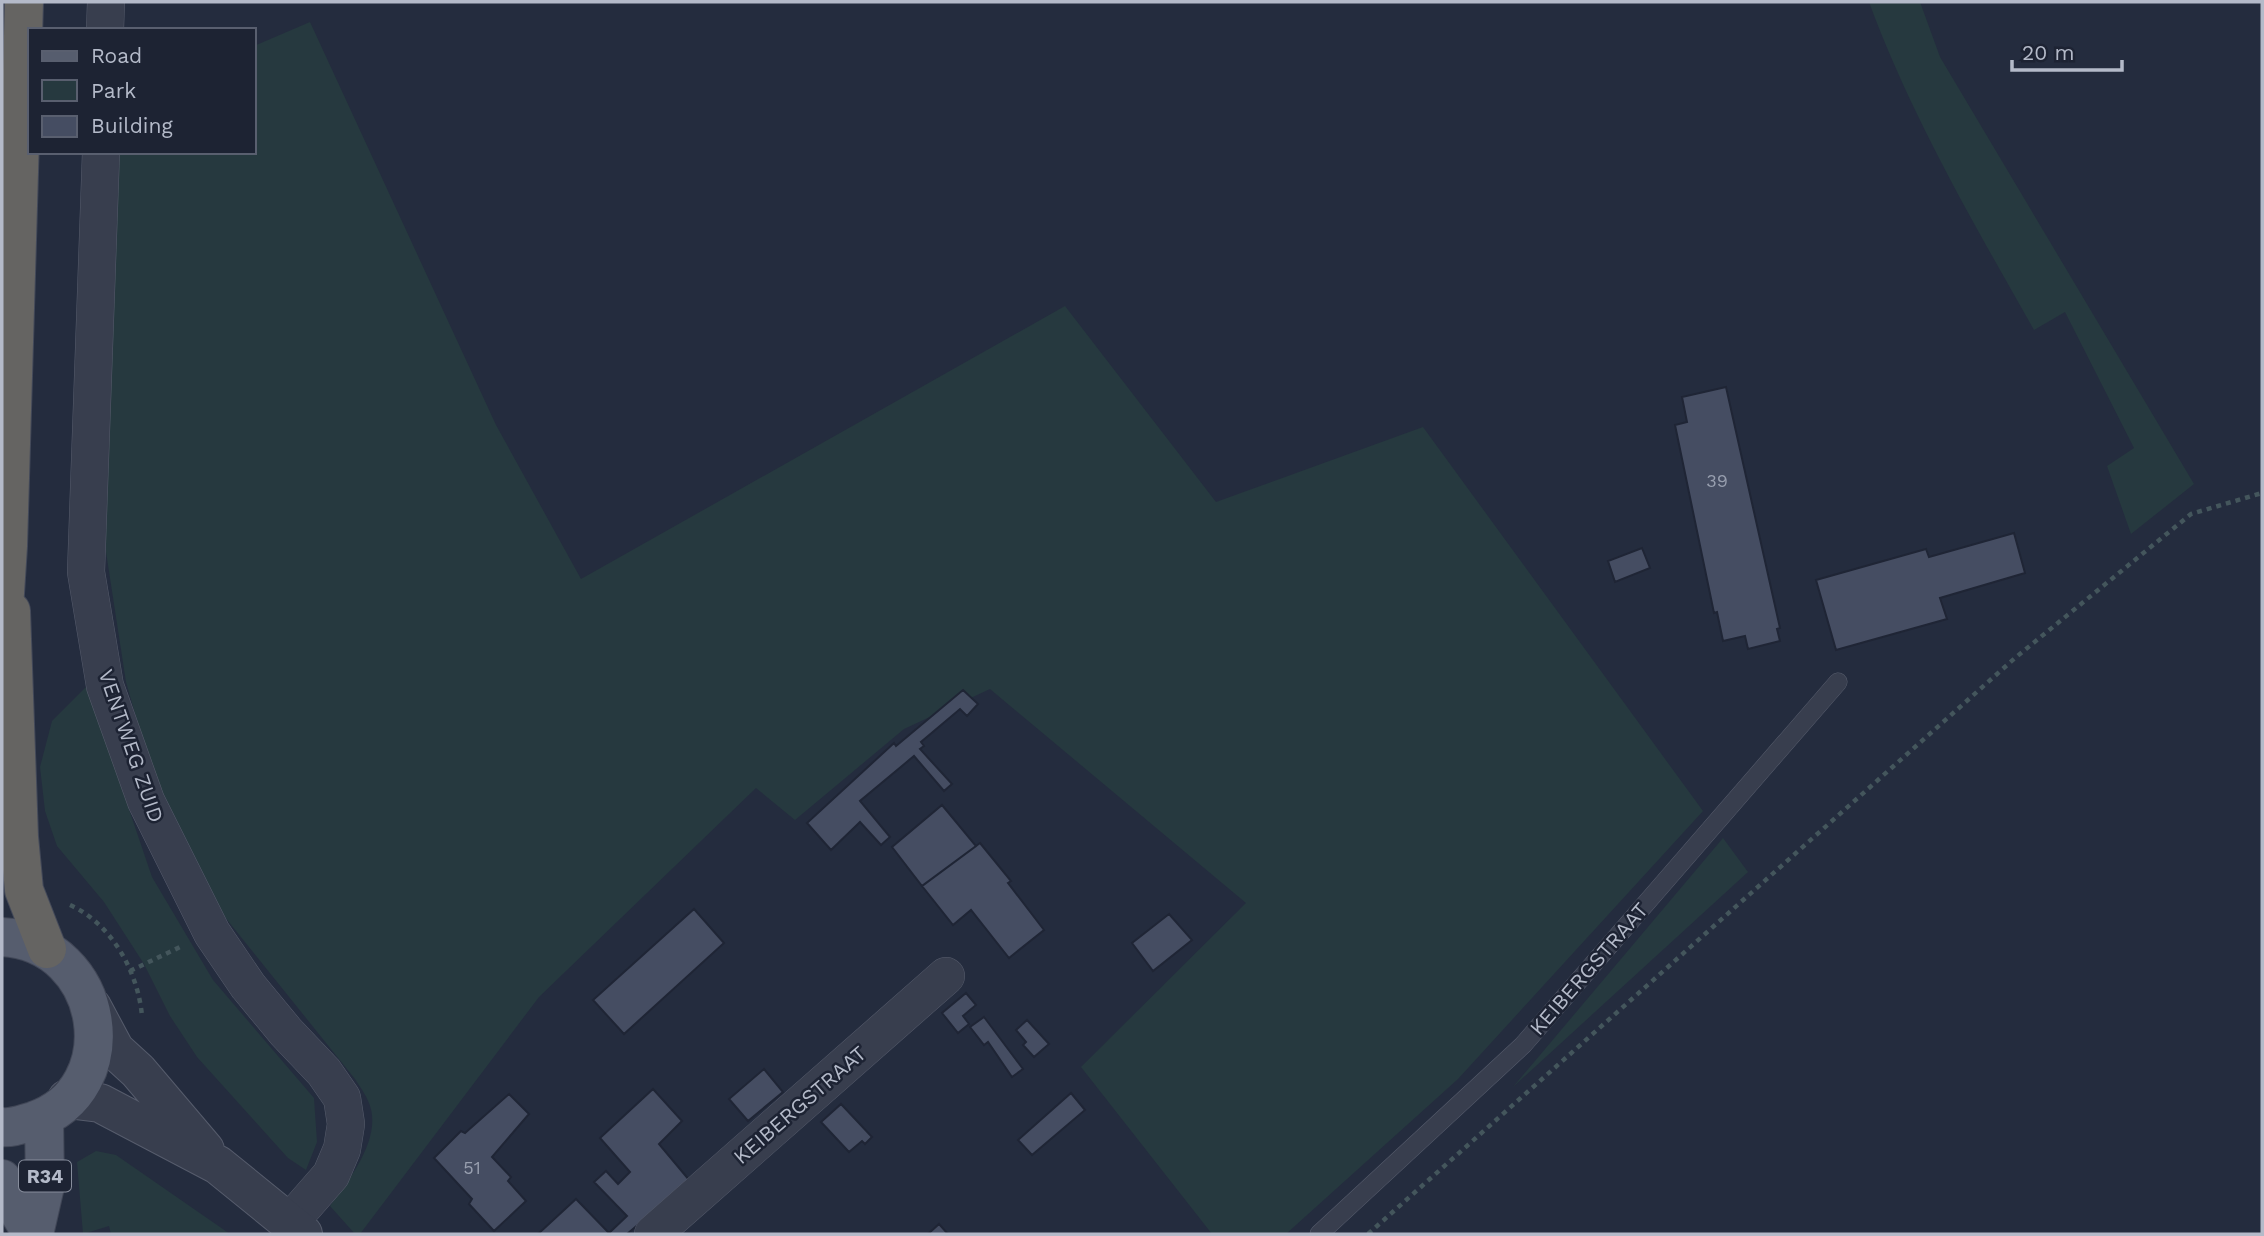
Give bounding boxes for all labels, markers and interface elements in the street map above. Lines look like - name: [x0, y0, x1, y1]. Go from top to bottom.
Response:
- legend: [28, 28, 256, 154]
- scale bar: [2012, 28, 2122, 72]
- text: 20 m: [2022, 40, 2074, 65]
- text: Road: [91, 43, 142, 68]
- text: Park: [91, 78, 136, 103]
- text: Building: [91, 113, 173, 138]
- house number: 39: [1706, 470, 1728, 491]
- street label: VENTWEG ZUID: [94, 666, 169, 826]
- street label: KEIBERGSTRAAT: [1524, 897, 1653, 1040]
- street label: KEIBERGSTRAAT: [728, 1040, 871, 1169]
- house number: 51: [463, 1157, 481, 1178]
- road number: R34: [19, 1160, 71, 1192]

